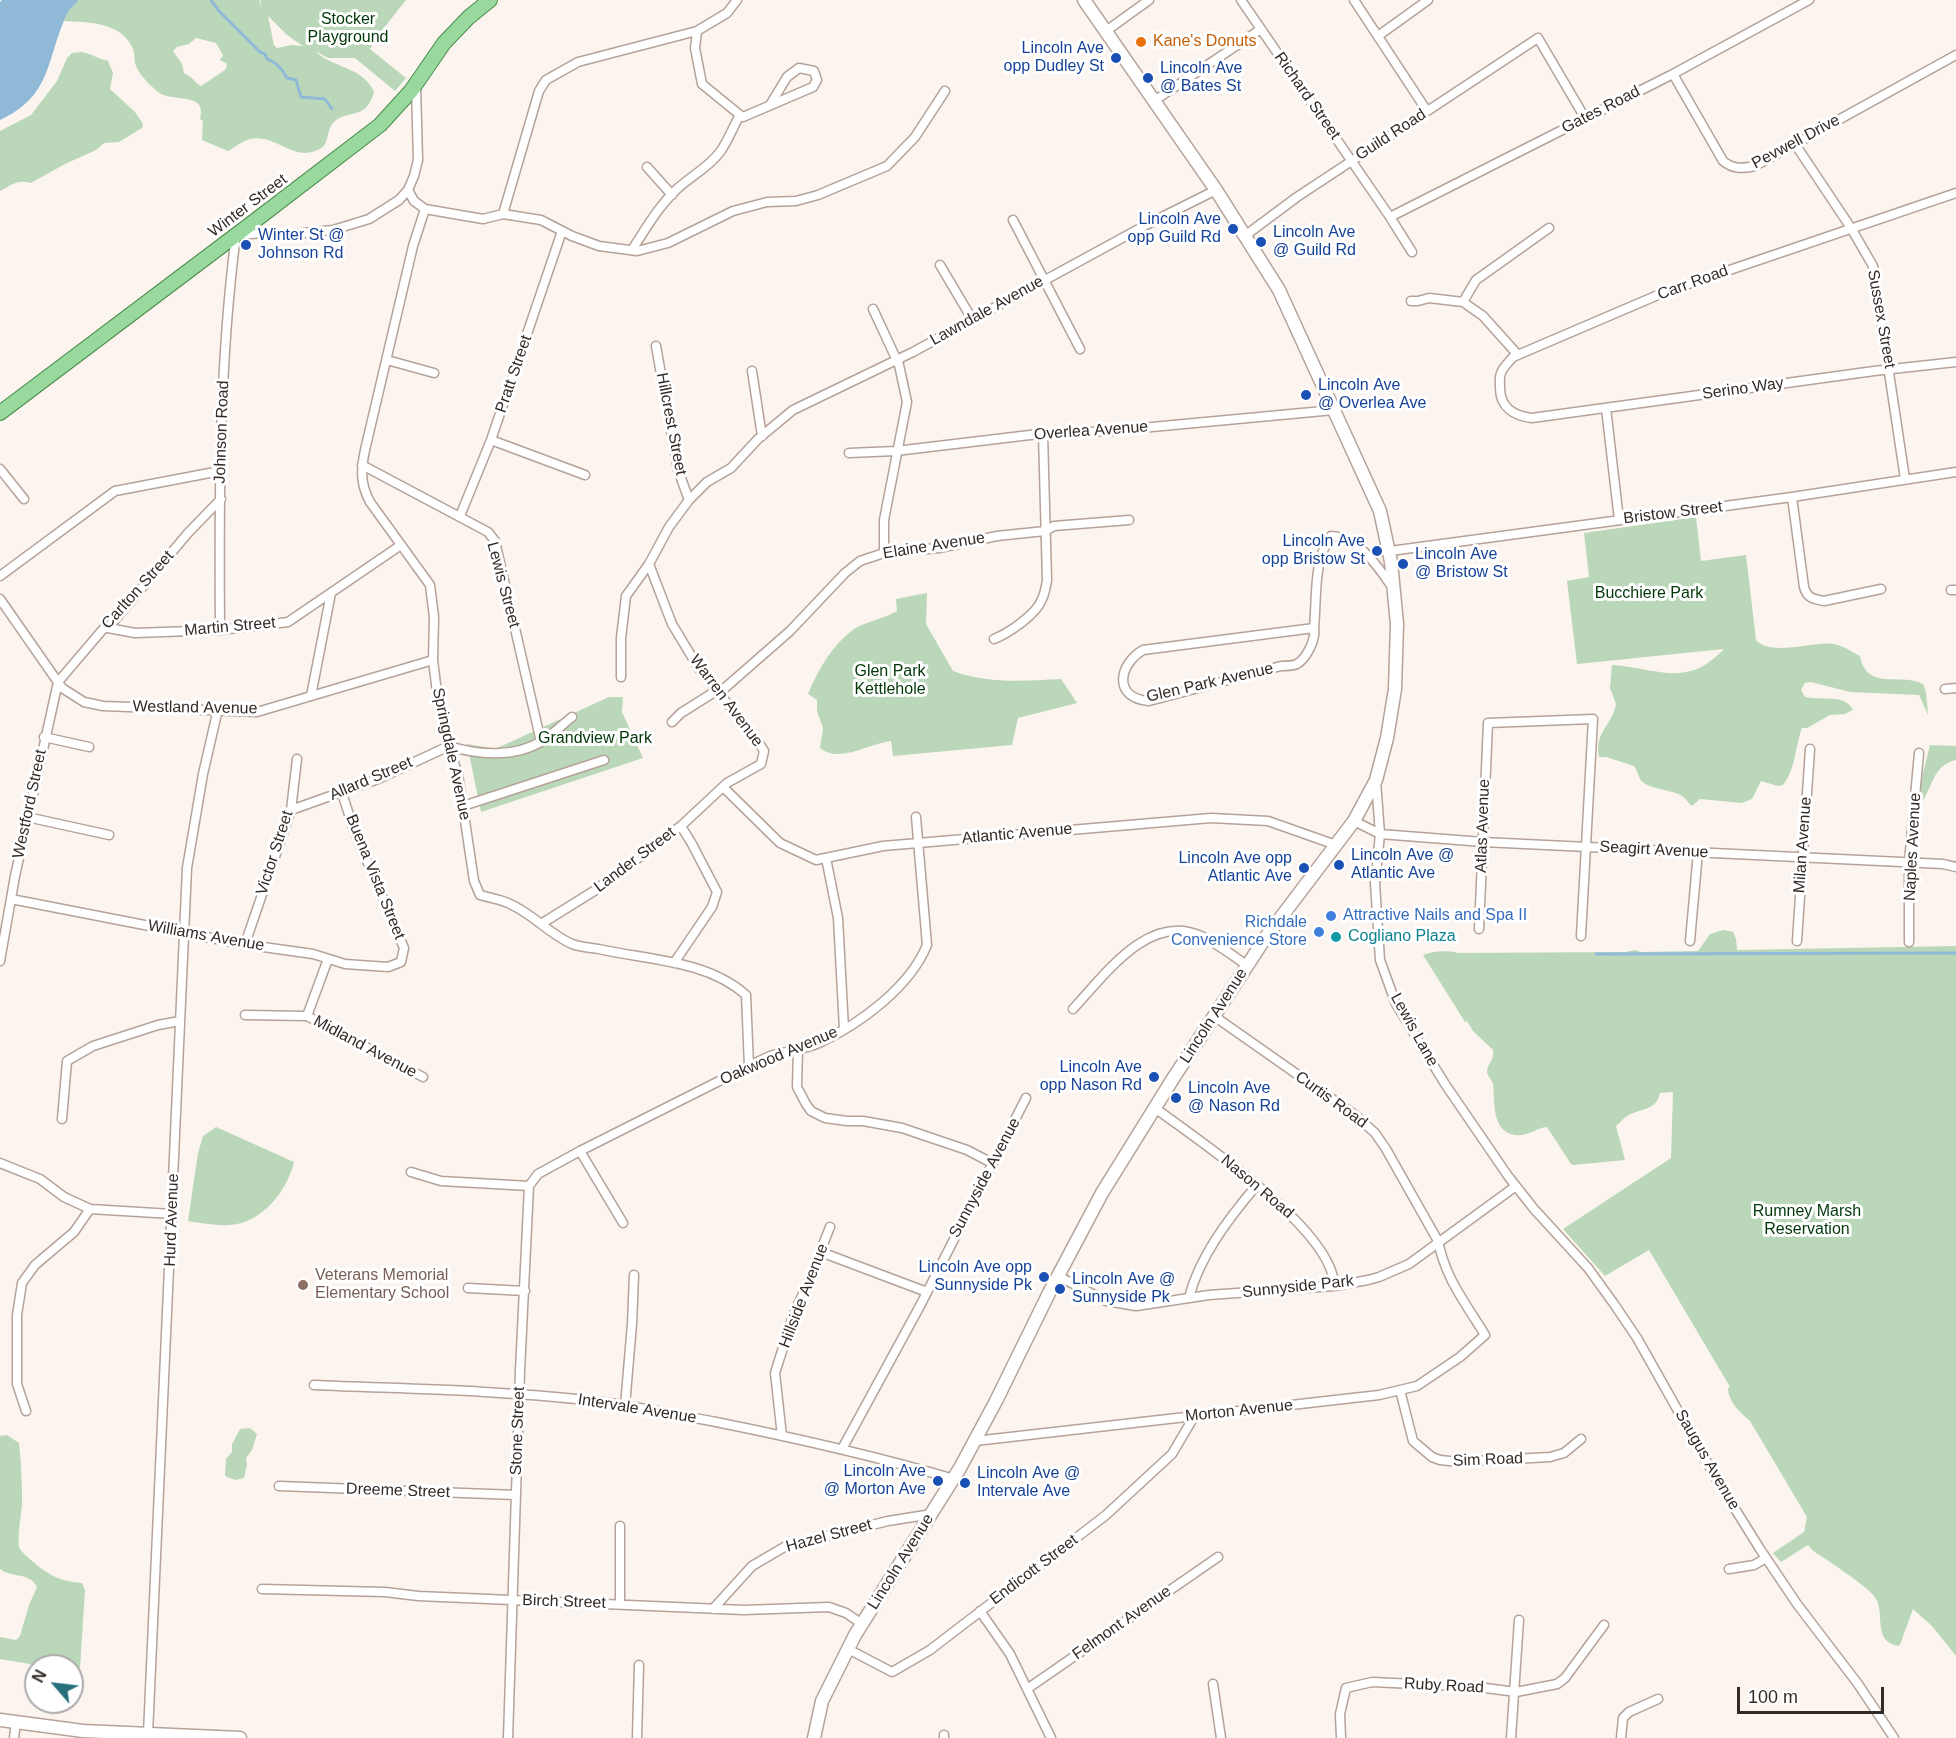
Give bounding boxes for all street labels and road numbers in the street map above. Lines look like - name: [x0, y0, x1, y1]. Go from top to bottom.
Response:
- street label: Richard Street: [1270, 49, 1344, 143]
- street label: Gates Road: [1559, 82, 1643, 138]
- street label: Guild Road: [1352, 105, 1430, 165]
- street label: Pevwell Drive: [1749, 111, 1843, 173]
- street label: Winter Street: [205, 170, 291, 242]
- street label: Carr Road: [1655, 261, 1731, 305]
- street label: Sussex Street: [1863, 268, 1899, 370]
- street label: Lawndale Avenue: [927, 272, 1047, 350]
- street label: Pratt Street: [492, 333, 536, 415]
- street label: Hillcrest Street: [652, 371, 690, 477]
- street label: Serino Way: [1701, 374, 1785, 404]
- street label: Johnson Road: [211, 380, 233, 484]
- street label: Overlea Avenue: [1033, 417, 1149, 445]
- street label: Bristow Street: [1622, 497, 1724, 529]
- street label: Elaine Avenue: [882, 528, 986, 564]
- street label: Lewis Street: [482, 540, 524, 630]
- street label: Carlton Street: [98, 547, 178, 633]
- street label: Martin Street: [184, 613, 276, 641]
- street label: Warren Avenue: [685, 651, 767, 751]
- street label: Glen Park Avenue: [1145, 659, 1275, 707]
- street label: Springdale Avenue: [428, 686, 474, 822]
- street label: Westland Avenue: [132, 697, 258, 719]
- street label: Westford Street: [9, 748, 51, 860]
- street label: Allard Street: [327, 753, 415, 805]
- street label: Atlas Avenue: [1472, 779, 1494, 873]
- street label: Naples Avenue: [1901, 792, 1925, 902]
- street label: Milan Avenue: [1790, 796, 1816, 894]
- street label: Victor Street: [252, 808, 298, 898]
- street label: Buena Vista Street: [341, 812, 409, 942]
- street label: Atlantic Avenue: [961, 820, 1073, 848]
- street label: Lander Street: [591, 823, 679, 897]
- street label: Seagirt Avenue: [1599, 838, 1709, 862]
- street label: Williams Avenue: [146, 916, 266, 956]
- street label: Lincoln Avenue: [1176, 965, 1252, 1067]
- street label: Lewis Lane: [1386, 990, 1442, 1070]
- street label: Midland Avenue: [310, 1012, 420, 1082]
- street label: Oakwood Avenue: [717, 1023, 841, 1089]
- street label: Curtis Road: [1291, 1067, 1371, 1133]
- street label: Sunnyside Avenue: [945, 1115, 1025, 1241]
- street label: Nason Road: [1217, 1151, 1297, 1223]
- street label: Hurd Avenue: [161, 1173, 183, 1267]
- street label: Hillside Avenue: [775, 1241, 833, 1351]
- street label: Sunnyside Park: [1241, 1272, 1355, 1302]
- street label: Stone Street: [507, 1386, 529, 1476]
- street label: Intervale Avenue: [576, 1390, 698, 1428]
- street label: Morton Avenue: [1184, 1396, 1294, 1426]
- street label: Saugus Avenue: [1671, 1406, 1743, 1514]
- street label: Sim Road: [1453, 1449, 1523, 1471]
- street label: Dreeme Street: [346, 1480, 450, 1502]
- street label: Lincoln Avenue: [864, 1511, 938, 1613]
- street label: Hazel Street: [784, 1515, 874, 1557]
- street label: Endicott Street: [986, 1531, 1082, 1609]
- street label: Felmont Avenue: [1069, 1582, 1175, 1664]
- street label: Birch Street: [522, 1591, 606, 1613]
- street label: Ruby Road: [1404, 1674, 1484, 1698]

